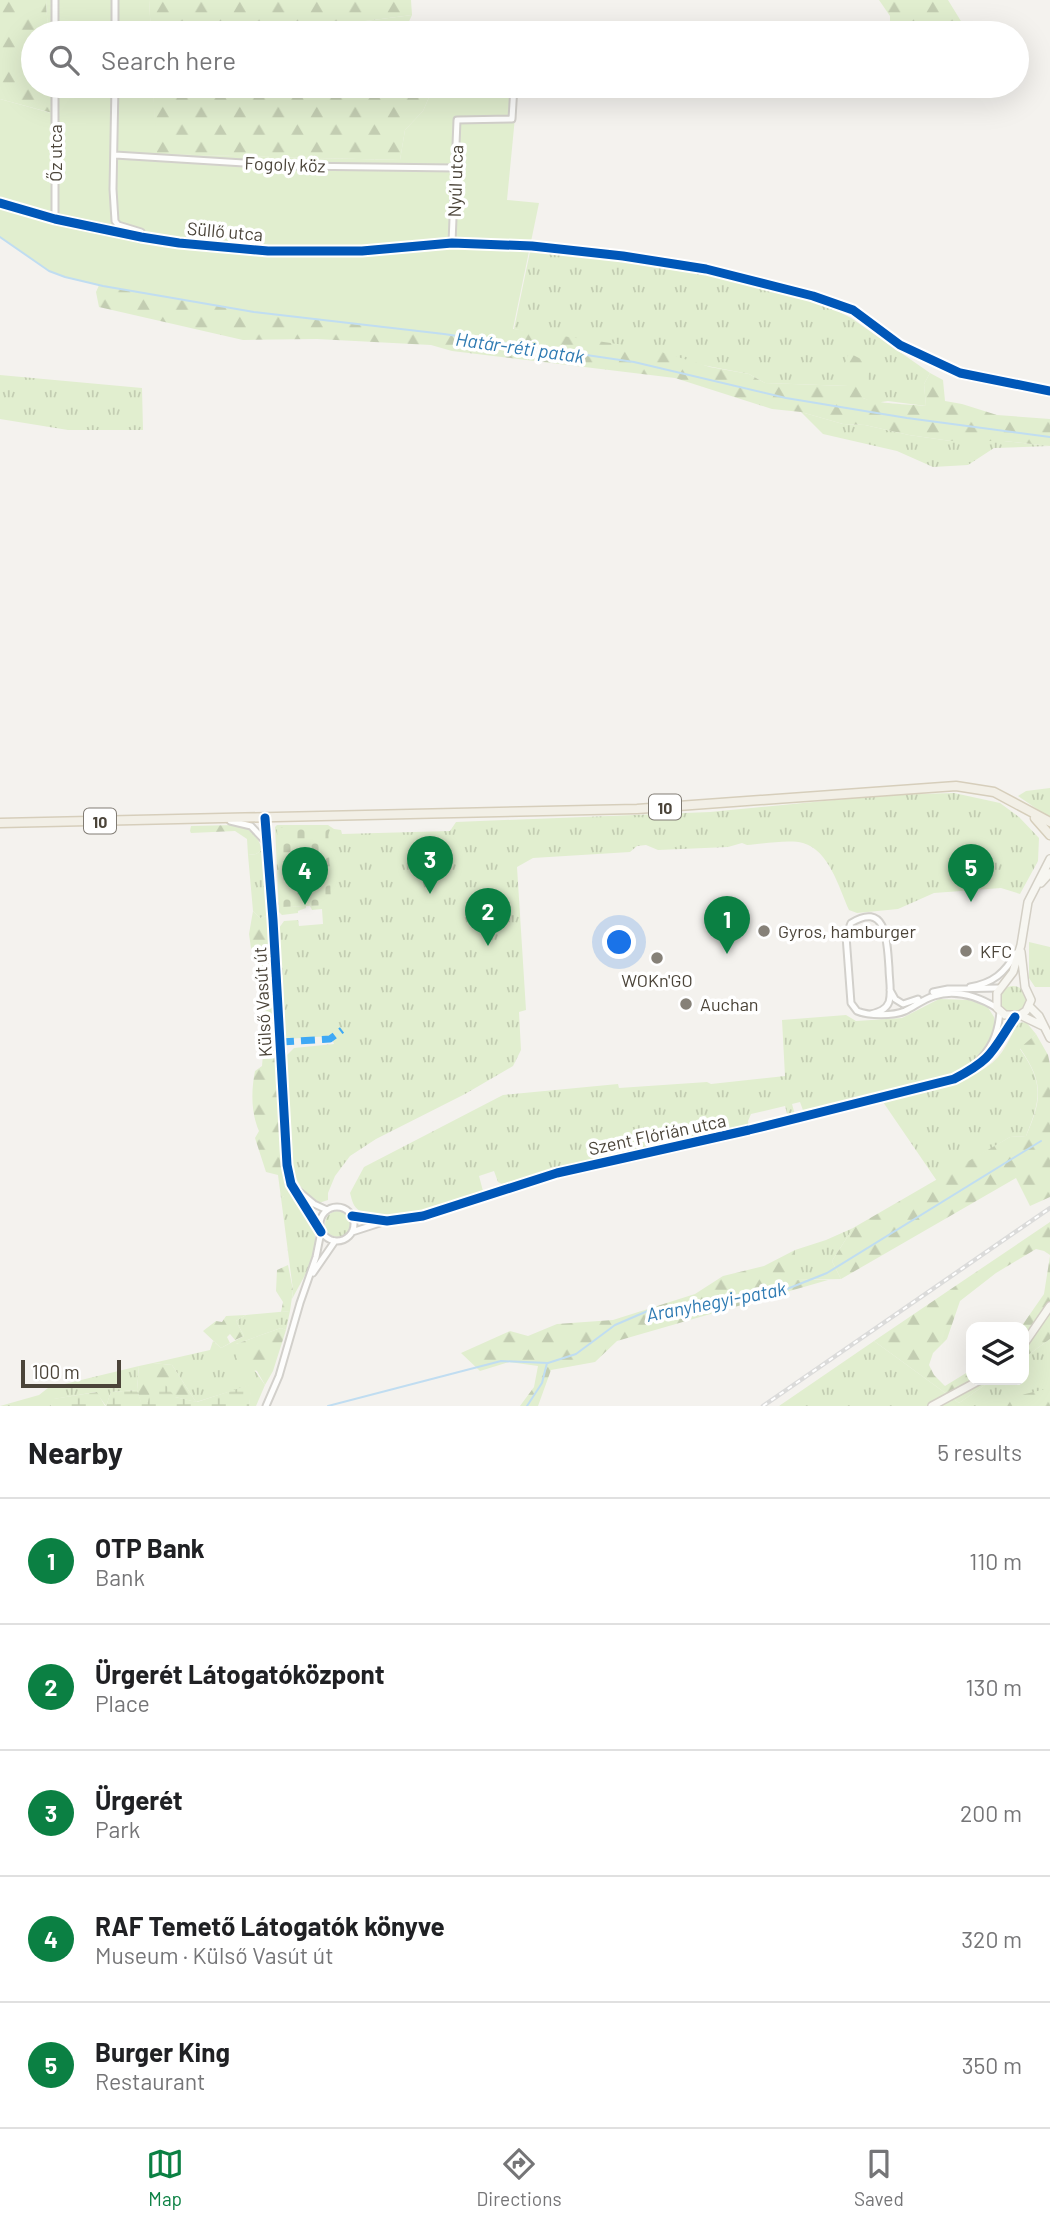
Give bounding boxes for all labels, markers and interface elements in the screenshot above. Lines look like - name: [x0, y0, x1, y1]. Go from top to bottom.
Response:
- search box: [21, 21, 1029, 98]
- icon: search: [45, 41, 83, 79]
- text: Search here: [101, 44, 236, 75]
- street label: Őz utca: [44, 124, 66, 182]
- street label: Nyúl utca: [443, 144, 467, 218]
- street label: Fogoly köz: [244, 152, 326, 176]
- street label: Süllő utca: [186, 217, 264, 245]
- water label: Határ-réti patak: [454, 327, 587, 368]
- road number: 10: [649, 794, 681, 820]
- road number: 10: [84, 808, 116, 834]
- pin: 3: [407, 836, 453, 894]
- pin: 5: [948, 844, 994, 902]
- pin: 4: [282, 847, 328, 905]
- pin: 2: [465, 888, 511, 946]
- pin: 1: [704, 896, 750, 954]
- place label: Gyros, hamburger: [778, 920, 916, 942]
- marker: Gyros, hamburger: [756, 923, 772, 939]
- your location: [602, 925, 636, 959]
- place label: KFC: [980, 940, 1012, 962]
- marker: KFC: [958, 943, 974, 959]
- street label: Külső Vasút út: [248, 946, 276, 1058]
- marker: WOKn'GO: [649, 950, 665, 966]
- place label: WOKn'GO: [621, 969, 693, 991]
- place label: Auchan: [700, 993, 759, 1015]
- marker: Auchan: [678, 996, 694, 1012]
- street label: Szent Flórián utca: [586, 1109, 728, 1159]
- water label: Aranyhegyi-patak: [644, 1276, 789, 1326]
- map controls: [966, 1322, 1029, 1385]
- button: layers: [966, 1322, 1029, 1385]
- scale bar: [21, 1357, 121, 1389]
- text: 100 m: [32, 1360, 80, 1383]
- text: Nearby: [28, 1434, 123, 1470]
- text: 5 results: [937, 1438, 1022, 1466]
- text: OTP Bank: [95, 1532, 205, 1563]
- text: 1: [47, 1547, 55, 1575]
- text: 110 m: [969, 1547, 1022, 1575]
- text: Bank: [95, 1563, 145, 1591]
- text: Ürgerét Látogatóközpont: [95, 1658, 385, 1689]
- text: 2: [45, 1673, 57, 1701]
- text: 130 m: [965, 1673, 1022, 1701]
- text: Place: [95, 1689, 150, 1717]
- text: Ürgerét: [95, 1784, 183, 1815]
- text: 3: [45, 1799, 57, 1827]
- text: 200 m: [960, 1799, 1022, 1827]
- text: Park: [95, 1815, 140, 1843]
- text: RAF Temető Látogatók könyve: [95, 1910, 445, 1941]
- text: 4: [44, 1925, 58, 1953]
- text: 320 m: [961, 1925, 1022, 1953]
- text: Museum · Külső Vasút út: [95, 1941, 334, 1969]
- text: Burger King: [95, 2036, 230, 2067]
- text: 5: [45, 2051, 57, 2079]
- text: 350 m: [962, 2051, 1022, 2079]
- text: Restaurant: [95, 2067, 205, 2095]
- tab: Map: [146, 2145, 184, 2210]
- tab: Directions: [477, 2145, 562, 2210]
- tab: Saved: [854, 2145, 904, 2210]

